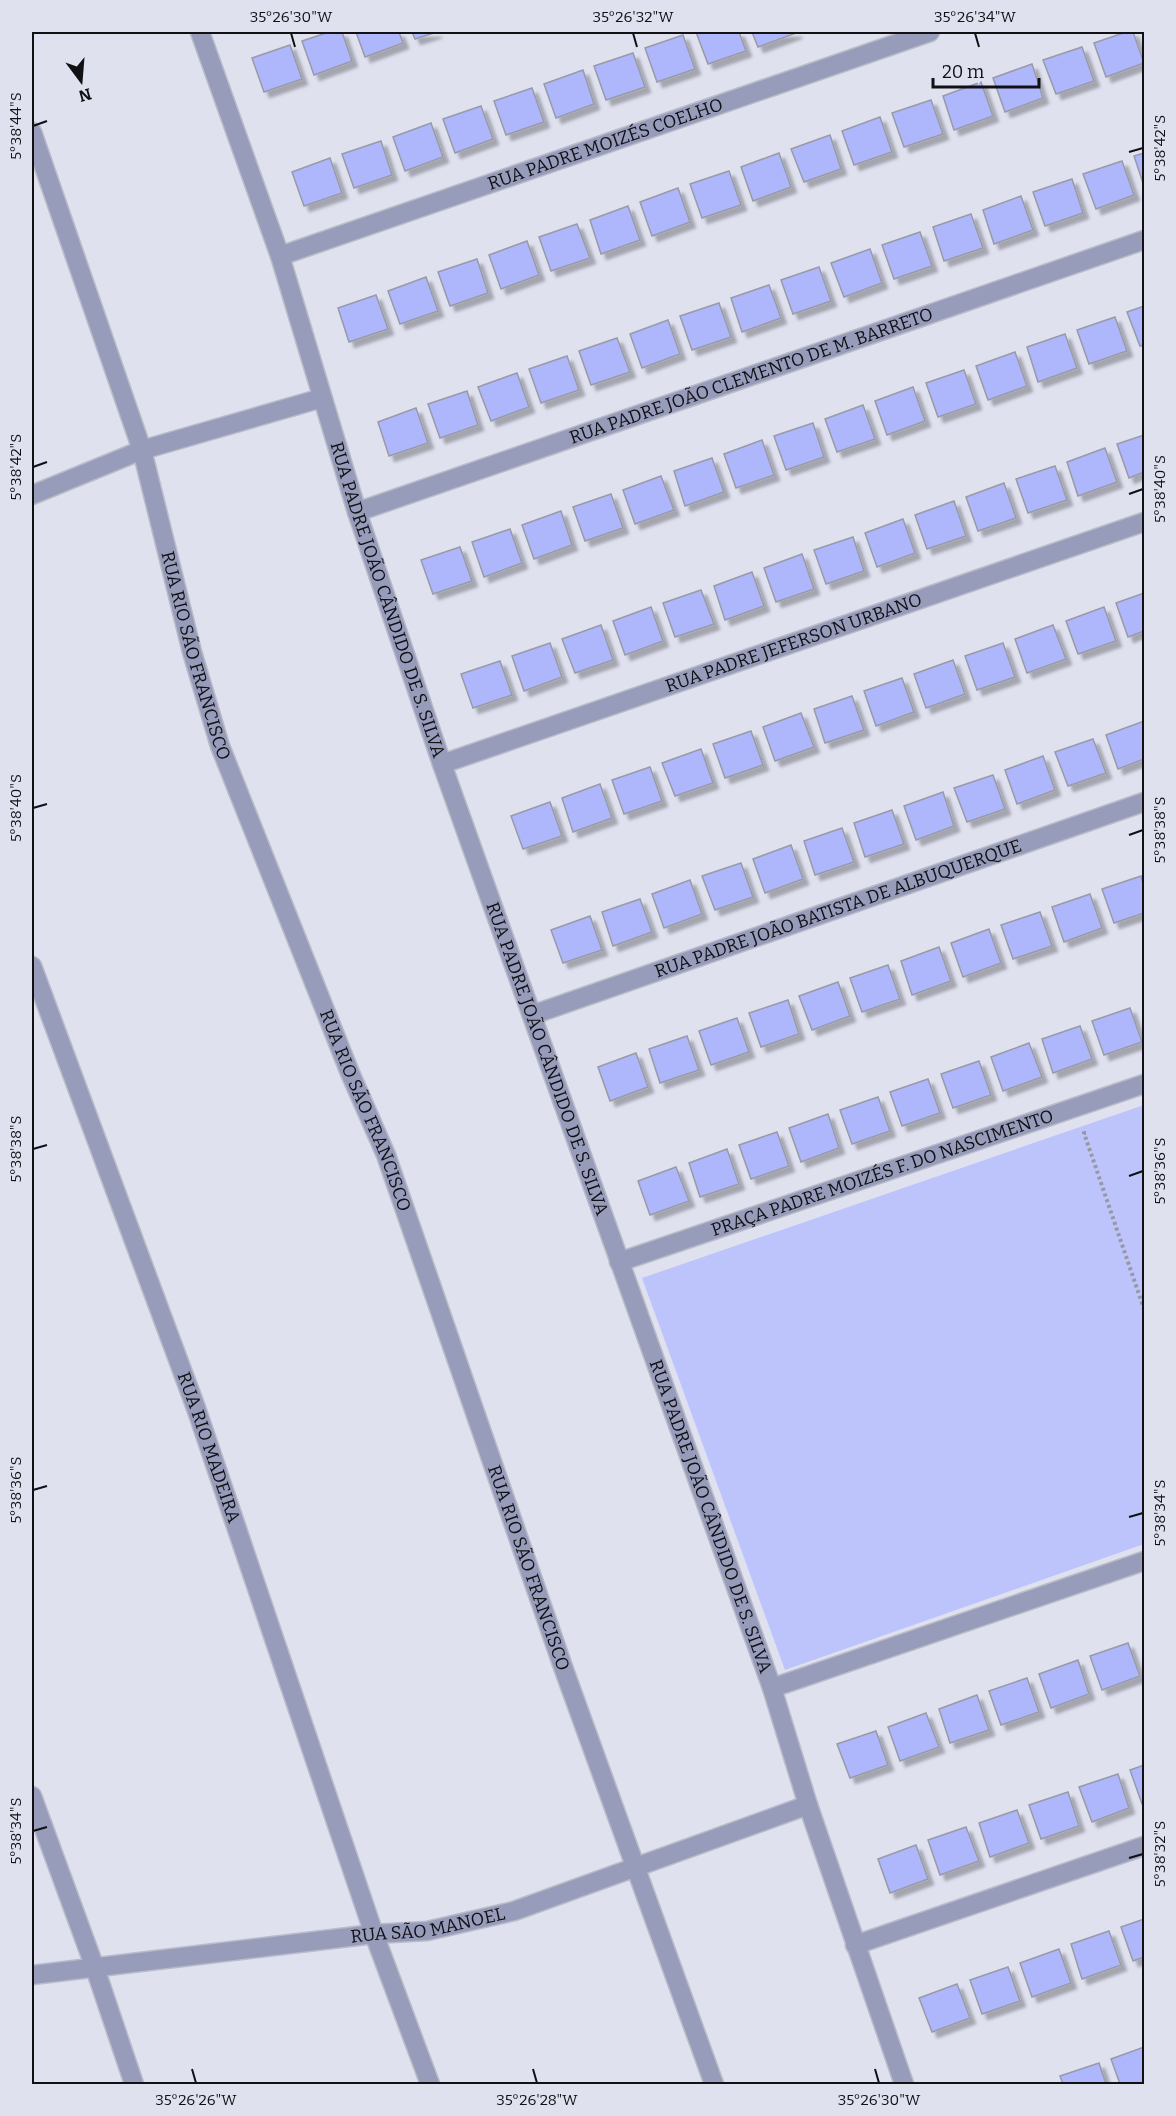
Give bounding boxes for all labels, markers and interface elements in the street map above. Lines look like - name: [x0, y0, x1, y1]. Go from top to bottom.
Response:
- text: 35°26'30"W: [250, 8, 333, 26]
- text: 35°26'32"W: [592, 8, 674, 26]
- text: 35°26'34"W: [934, 8, 1017, 26]
- north arrow: [51, 51, 111, 111]
- scale bar: [933, 51, 1040, 89]
- text: 20 m: [942, 61, 984, 83]
- text: N: [76, 84, 94, 106]
- text: 5°38'44"S: [7, 92, 25, 160]
- street label: RUA PADRE MOIZÉS COELHO: [485, 93, 726, 195]
- text: 5°38'42"S: [1151, 115, 1169, 181]
- street label: RUA PADRE JOÃO CLEMENTO DE M. BARRETO: [566, 303, 936, 449]
- text: 5°38'42"S: [7, 434, 25, 500]
- street label: RUA PADRE JOÃO CÂNDIDO DE S. SILVA: [325, 439, 450, 761]
- text: 5°38'40"S: [1151, 455, 1169, 523]
- street label: RUA RIO SÃO FRANCISCO: [156, 549, 236, 763]
- street label: RUA PADRE JEFERSON URBANO: [663, 588, 925, 697]
- text: 5°38'40"S: [7, 774, 25, 842]
- text: 5°38'38"S: [1151, 796, 1169, 864]
- street label: RUA PADRE JOÃO BATISTA DE ALBUQUERQUE: [652, 835, 1024, 983]
- street label: RUA PADRE JOÃO CÂNDIDO DE S. SILVA: [481, 899, 613, 1219]
- street label: RUA RIO SÃO FRANCISCO: [315, 1006, 416, 1214]
- street label: PRAÇA PADRE MOIZÉS F. DO NASCIMENTO: [708, 1105, 1056, 1241]
- text: 5°38'38"S: [7, 1115, 25, 1183]
- text: 5°38'36"S: [1151, 1137, 1169, 1205]
- street label: RUA PADRE JOÃO CÂNDIDO DE S. SILVA: [645, 1357, 777, 1676]
- street label: RUA RIO MADEIRA: [173, 1369, 245, 1526]
- text: 5°38'36"S: [7, 1456, 25, 1524]
- street label: RUA RIO SÃO FRANCISCO: [483, 1462, 574, 1674]
- text: 5°38'34"S: [1151, 1479, 1169, 1547]
- text: 5°38'34"S: [7, 1797, 25, 1865]
- text: 5°38'32"S: [1151, 1821, 1169, 1887]
- street label: RUA SÃO MANOEL: [349, 1902, 507, 1948]
- text: 35°26'26"W: [155, 2091, 237, 2109]
- text: 35°26'28"W: [496, 2091, 578, 2109]
- text: 35°26'30"W: [838, 2091, 921, 2109]

